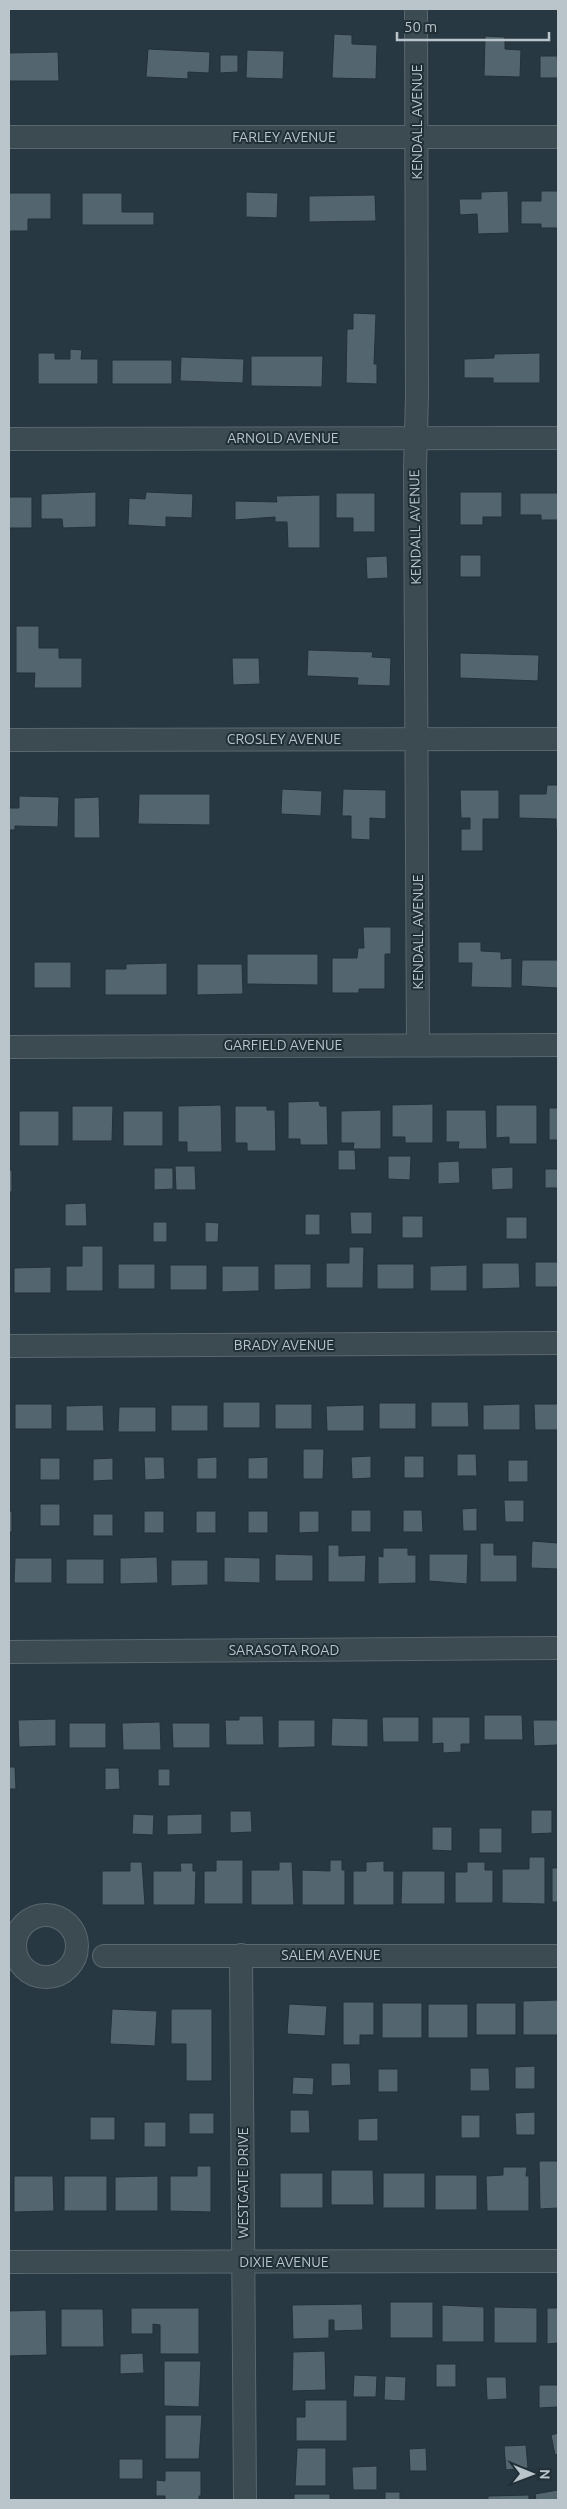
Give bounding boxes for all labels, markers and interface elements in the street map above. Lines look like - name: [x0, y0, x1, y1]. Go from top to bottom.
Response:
- scale bar: [397, 10, 550, 42]
- text: 50 m: [404, 18, 437, 35]
- street label: KENDALL AVENUE: [409, 64, 425, 180]
- street label: FARLEY AVENUE: [232, 129, 336, 145]
- street label: ARNOLD AVENUE: [227, 430, 339, 446]
- street label: KENDALL AVENUE: [406, 469, 424, 585]
- street label: CROSLEY AVENUE: [227, 731, 341, 747]
- street label: KENDALL AVENUE: [410, 874, 426, 990]
- street label: GARFIELD AVENUE: [224, 1037, 342, 1053]
- street label: BRADY AVENUE: [234, 1337, 334, 1353]
- street label: SARASOTA ROAD: [229, 1642, 339, 1658]
- street label: SALEM AVENUE: [281, 1947, 381, 1963]
- street label: WESTGATE DRIVE: [235, 2127, 251, 2239]
- street label: DIXIE AVENUE: [239, 2254, 329, 2270]
- north arrow: [507, 2449, 557, 2499]
- text: N: [537, 2469, 553, 2480]

